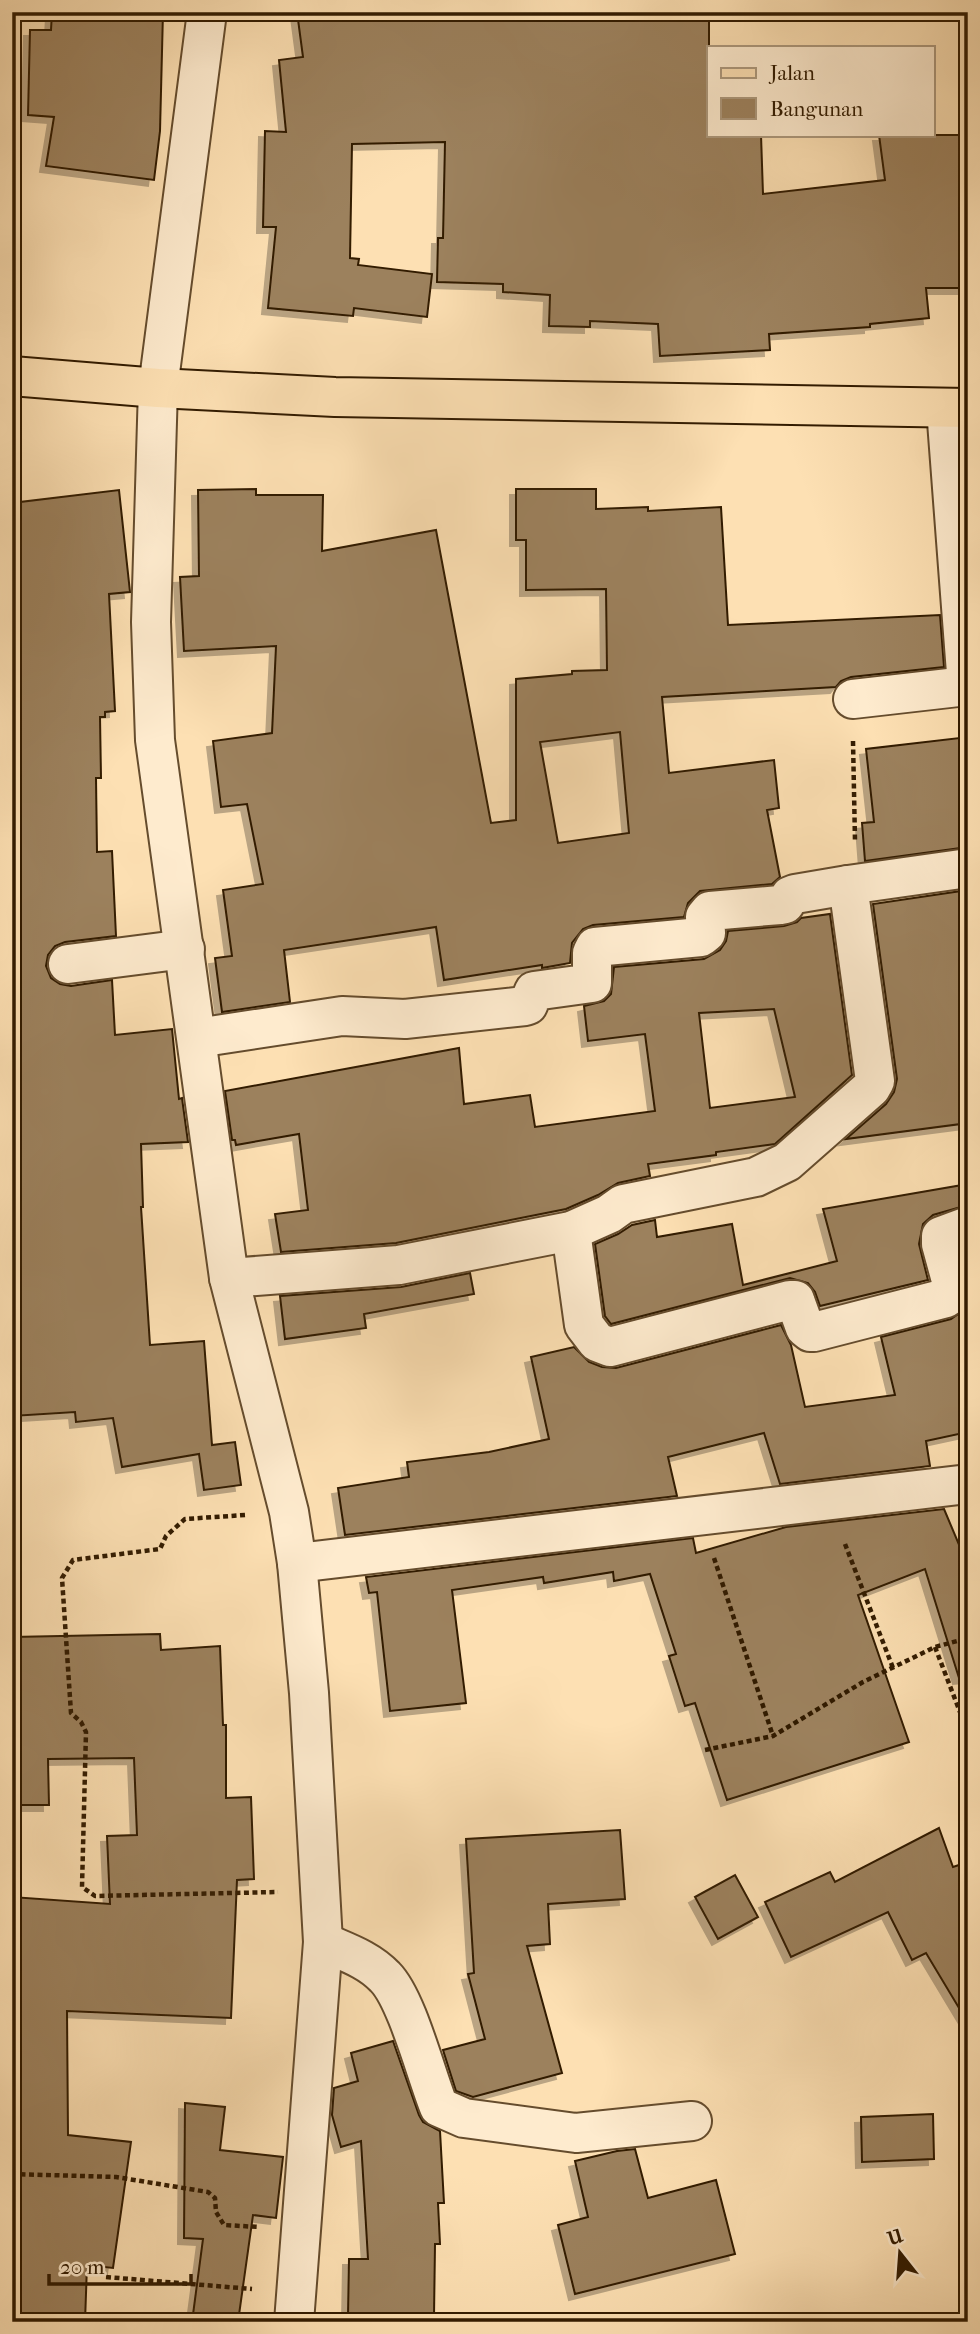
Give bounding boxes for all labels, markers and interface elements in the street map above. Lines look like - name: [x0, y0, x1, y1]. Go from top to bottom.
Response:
- legend: [707, 46, 934, 136]
- text: Jalan: [768, 61, 815, 85]
- text: Bangunan: [770, 97, 863, 121]
- north arrow: [864, 2218, 934, 2288]
- text: U: [884, 2225, 906, 2251]
- scale bar: [49, 2243, 191, 2287]
- text: 20 m: [60, 2255, 105, 2279]

